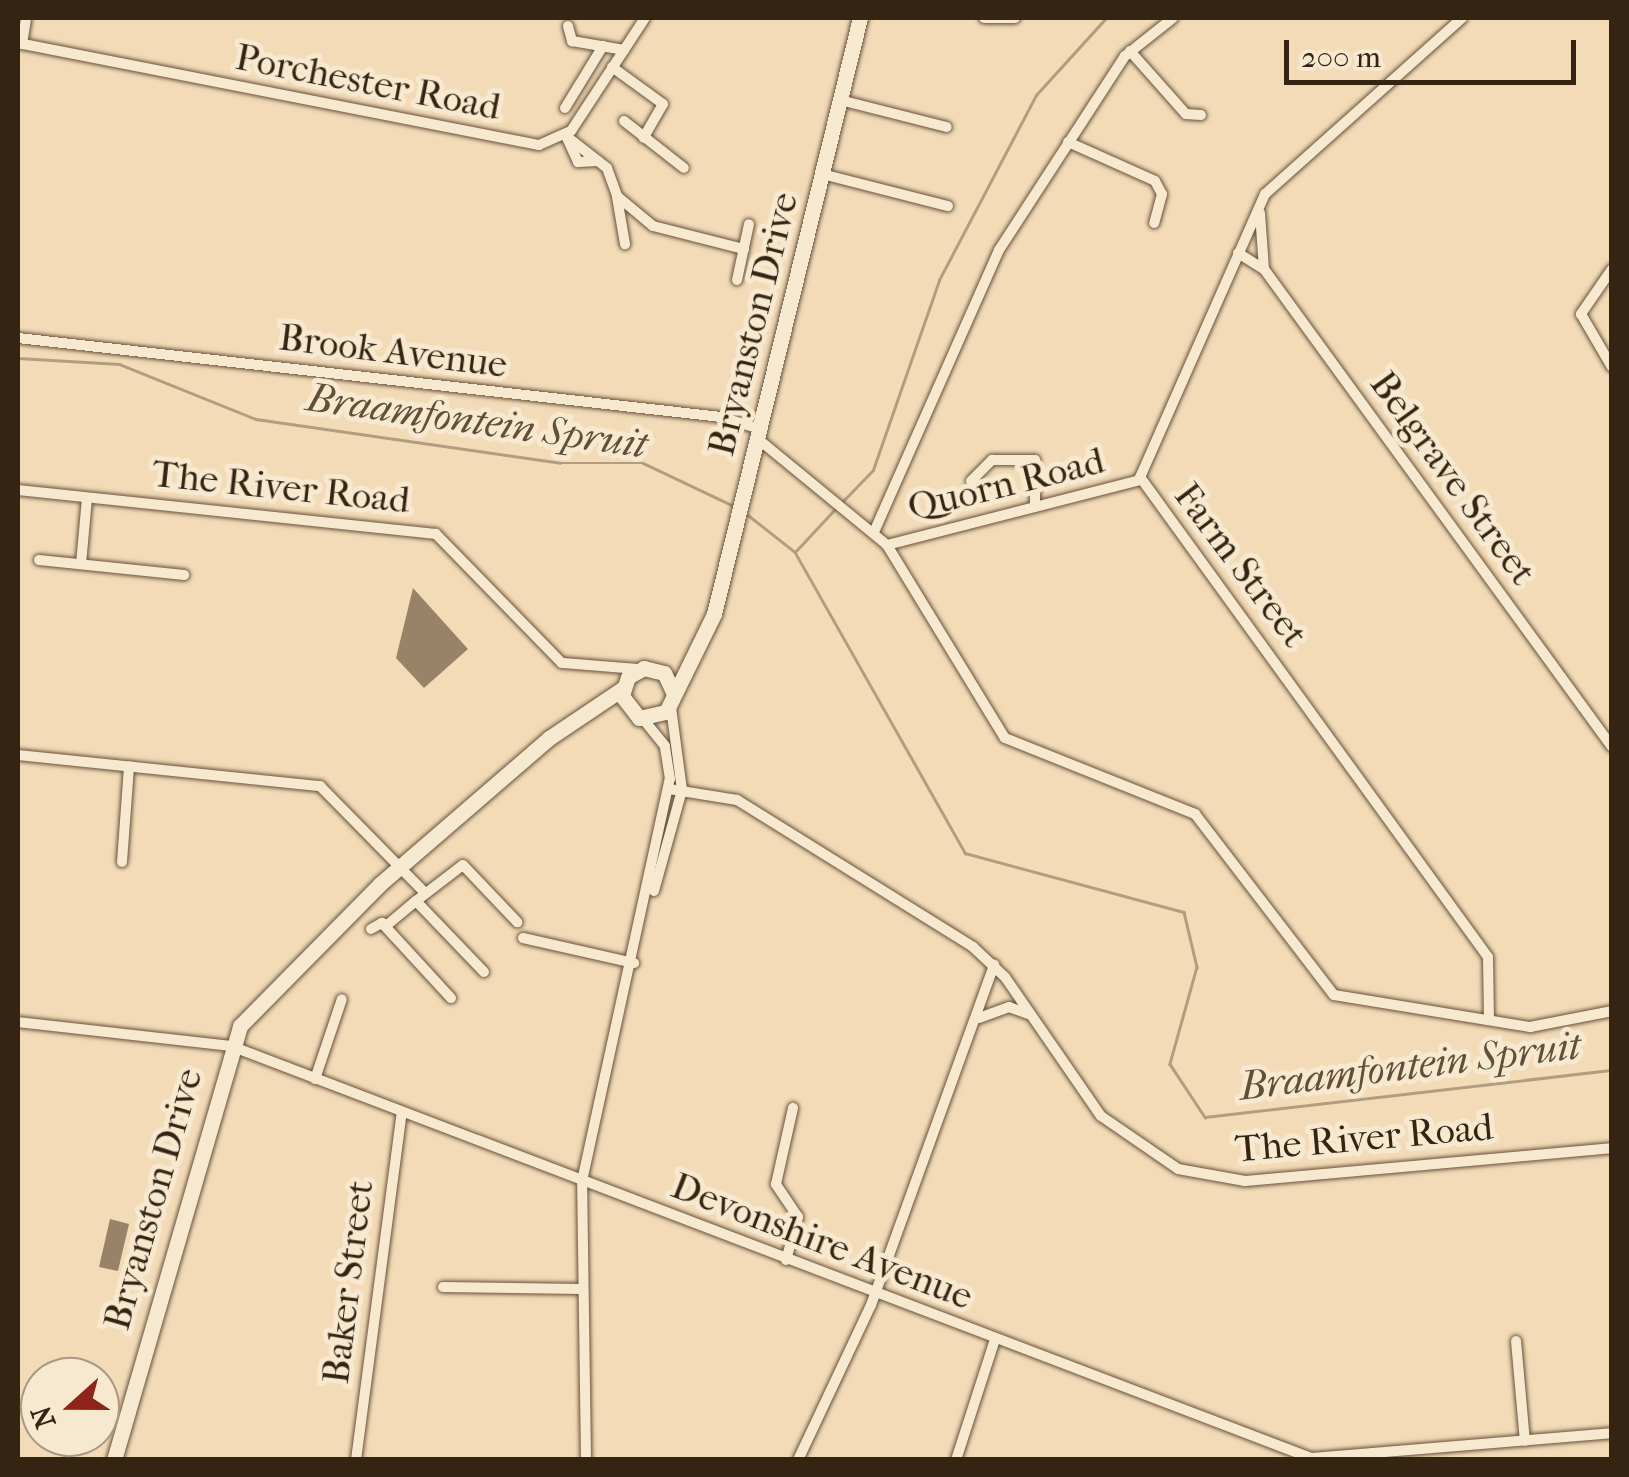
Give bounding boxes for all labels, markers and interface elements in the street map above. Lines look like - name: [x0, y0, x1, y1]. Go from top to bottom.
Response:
- scale bar: [1289, 20, 1582, 82]
- street label: Porchester Road: [232, 34, 504, 130]
- text: 200 m: [1301, 40, 1381, 75]
- street label: Bryanston Drive: [698, 188, 808, 460]
- street label: Brook Avenue: [276, 314, 510, 388]
- street label: Belgrave Street: [1360, 362, 1546, 594]
- water label: Braamfontein Spruit: [304, 373, 650, 469]
- street label: Quorn Road: [903, 438, 1109, 530]
- street label: The River Road: [150, 451, 412, 523]
- street label: Farm Street: [1164, 474, 1318, 656]
- water label: Braamfontein Spruit: [1237, 1021, 1583, 1111]
- street label: Bryanston Drive: [94, 1063, 212, 1335]
- street label: The River Road: [1233, 1104, 1495, 1172]
- street label: Devonshire Avenue: [665, 1163, 979, 1319]
- street label: Baker Street: [313, 1178, 383, 1386]
- north arrow: [20, 1357, 120, 1457]
- text: N: [24, 1401, 63, 1433]

